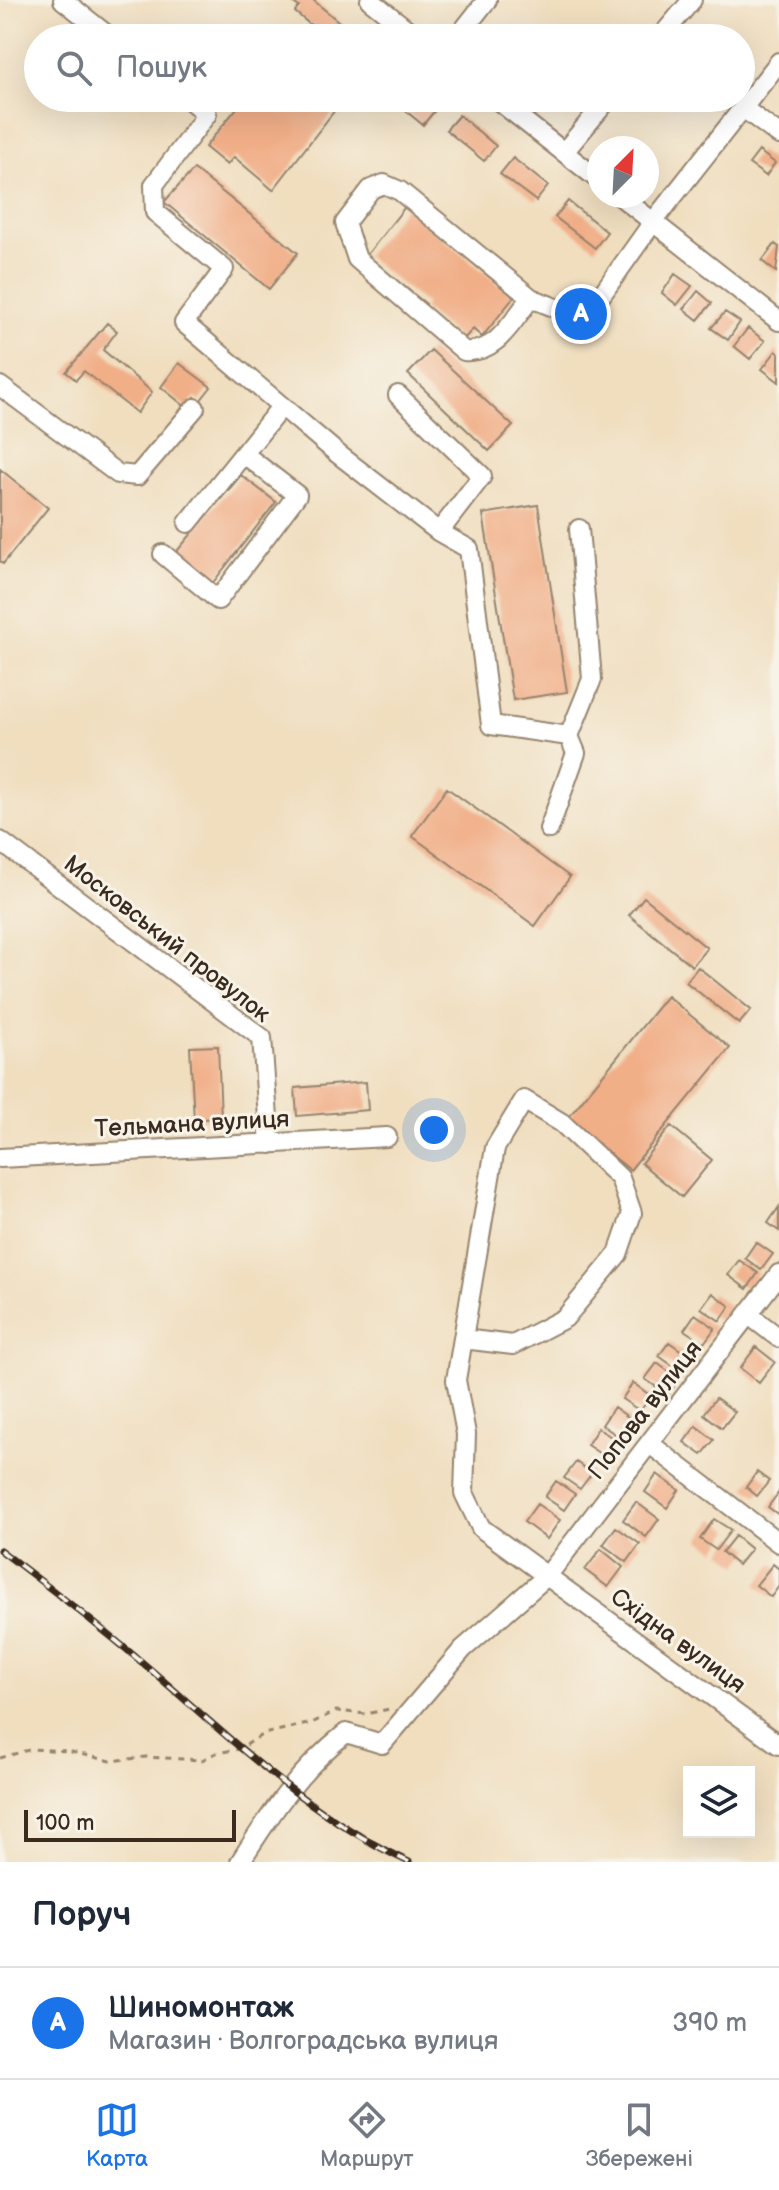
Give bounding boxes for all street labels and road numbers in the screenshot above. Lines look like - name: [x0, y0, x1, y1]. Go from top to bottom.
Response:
- street label: Московський провулок: [58, 849, 276, 1029]
- street label: Тельмана вулиця: [94, 1104, 290, 1144]
- street label: Попова вулиця: [582, 1335, 708, 1485]
- street label: Східна вулиця: [605, 1582, 751, 1700]

